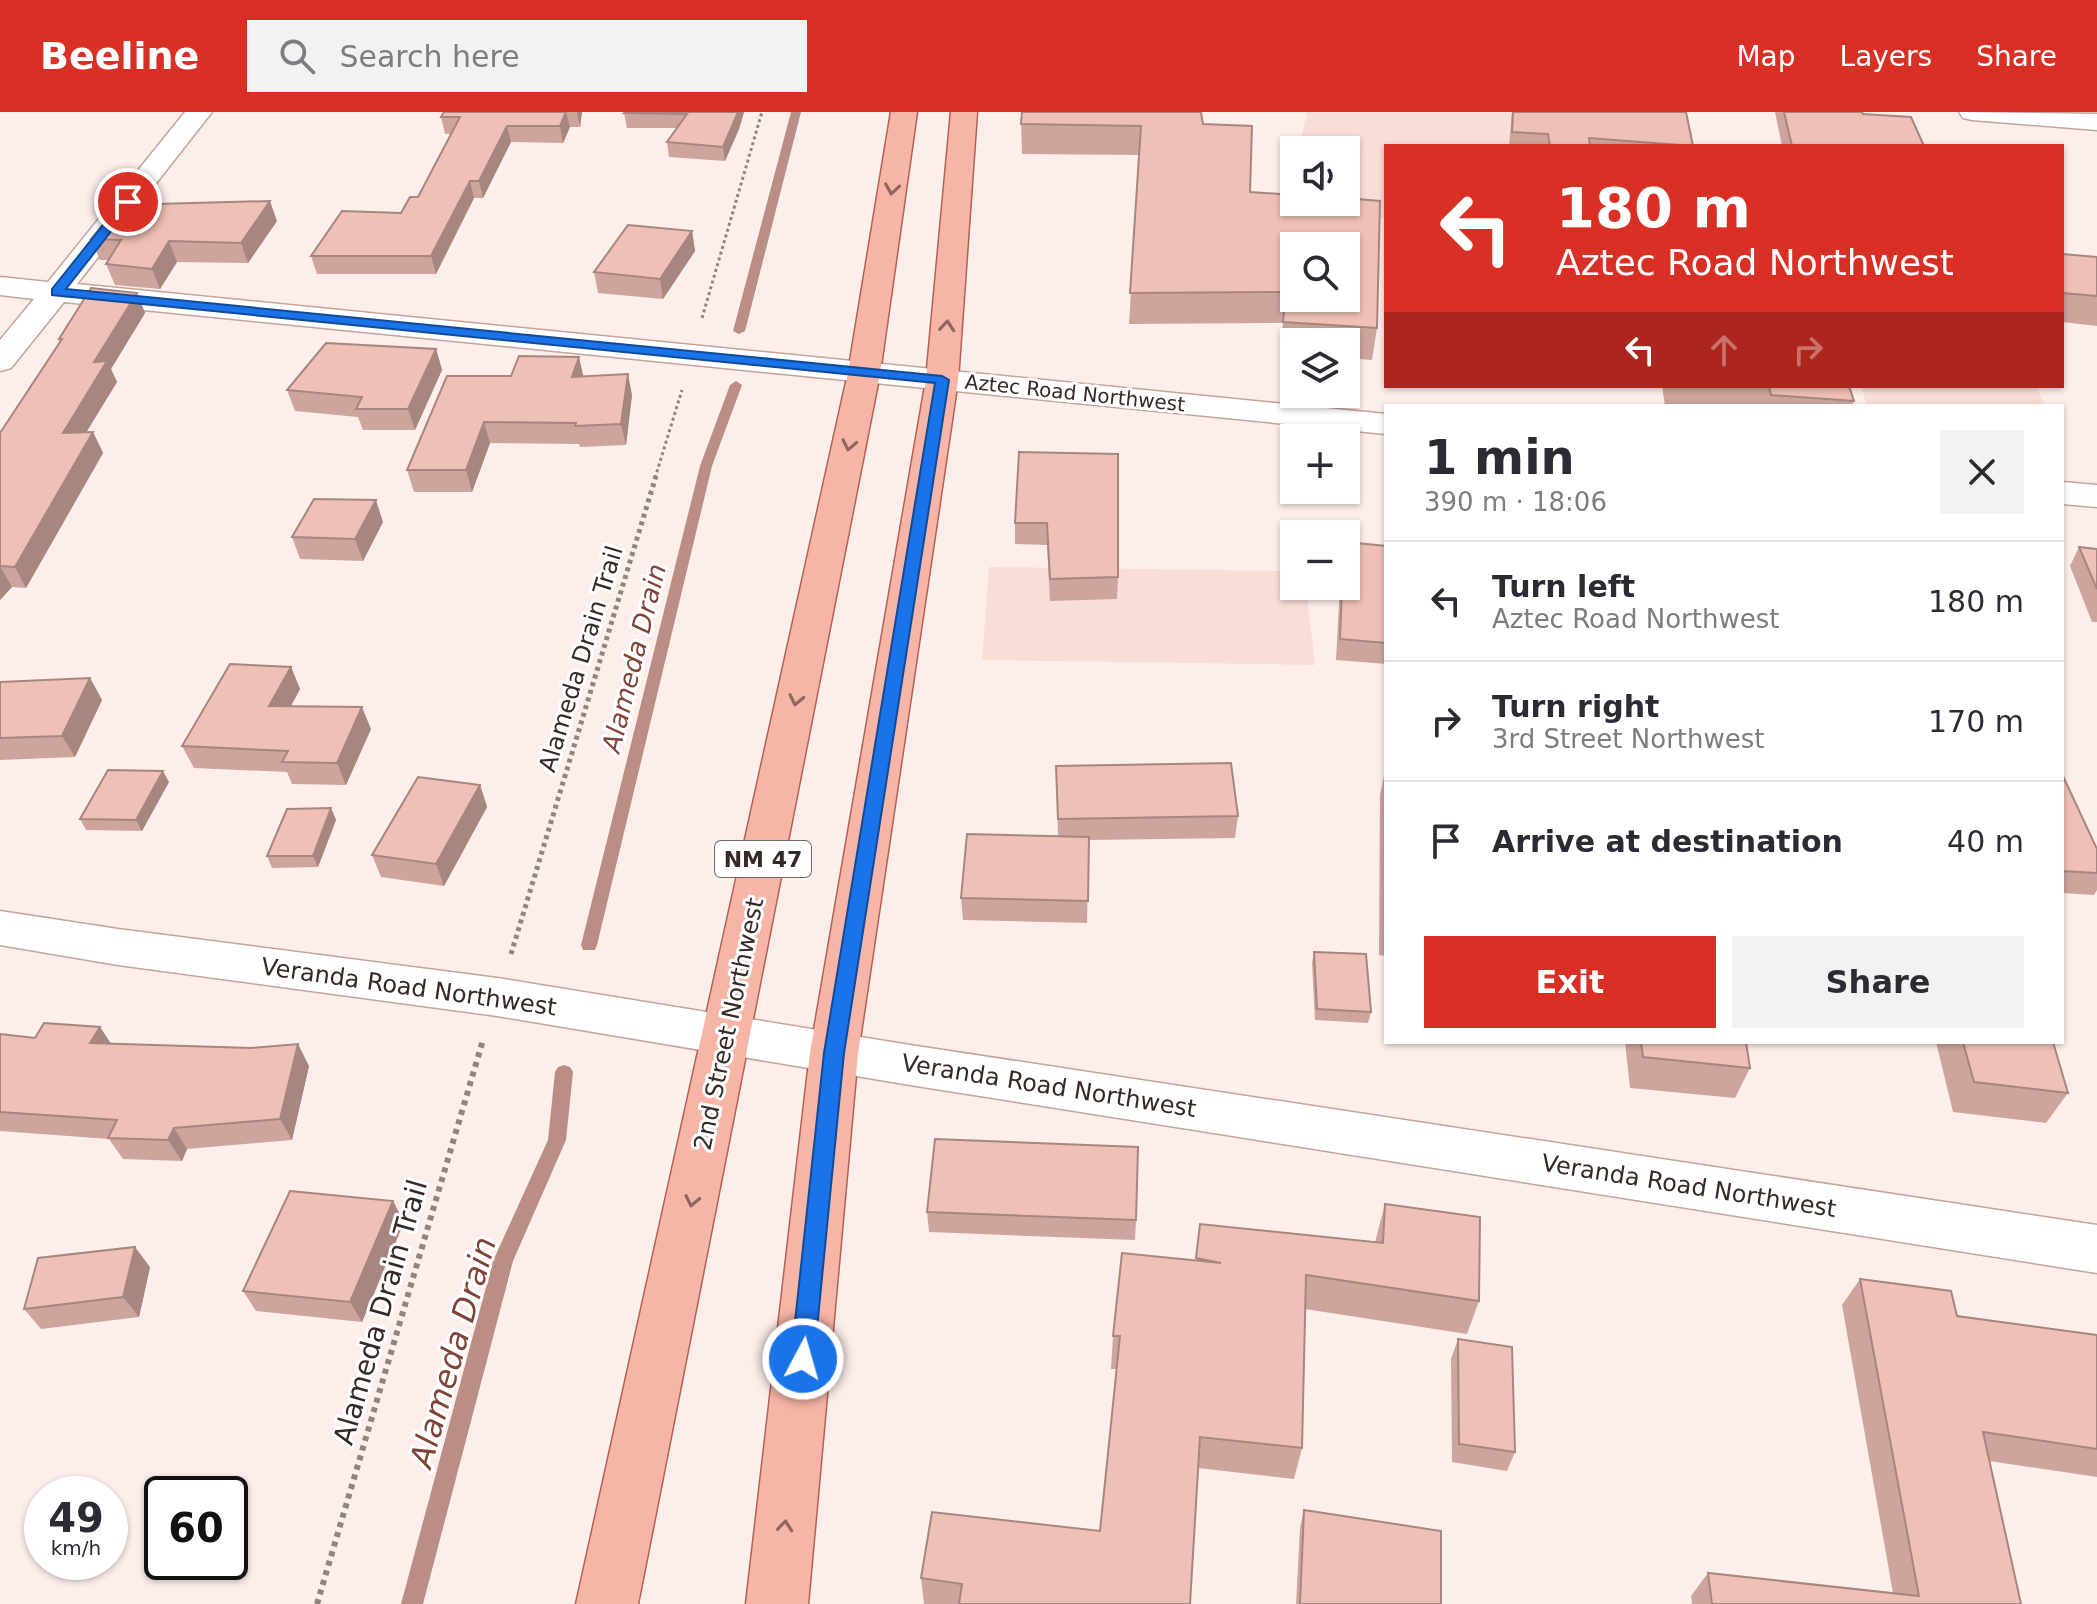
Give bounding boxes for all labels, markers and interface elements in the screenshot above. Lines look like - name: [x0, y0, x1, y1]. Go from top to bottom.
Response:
- search box: [247, 20, 807, 92]
- text: Beeline: [40, 34, 199, 78]
- icon: search: [275, 34, 319, 78]
- text: Search here: [339, 39, 520, 74]
- text: Map: [1736, 40, 1796, 73]
- text: Layers: [1840, 40, 1932, 73]
- text: Share: [1976, 40, 2057, 73]
- map controls: [1280, 136, 1360, 600]
- button: sound: [1280, 136, 1360, 216]
- pin: [94, 168, 162, 236]
- text: 180 m: [1556, 175, 1751, 240]
- icon: left: [1424, 176, 1528, 280]
- icon: arrive: [106, 180, 150, 224]
- one-way arrow: [884, 182, 901, 196]
- button: search: [1280, 232, 1360, 312]
- text: Aztec Road Northwest: [1556, 242, 1954, 283]
- one-way arrow: [938, 319, 955, 332]
- button: layers: [1280, 328, 1360, 408]
- icon: left: [1618, 328, 1662, 372]
- icon: ahead: [1702, 328, 1746, 372]
- icon: right: [1786, 328, 1830, 372]
- street label: Aztec Road Northwest: [964, 370, 1186, 417]
- button: +: [1280, 424, 1360, 504]
- text: 1 min: [1424, 429, 1575, 485]
- button: close: [1940, 430, 2024, 514]
- one-way arrow: [841, 438, 858, 452]
- text: 390 m · 18:06: [1424, 487, 1607, 517]
- button: −: [1280, 520, 1360, 600]
- street label: Alameda Drain Trail: [533, 542, 629, 776]
- water label: Alameda Drain: [596, 561, 672, 757]
- text: Turn left: [1492, 569, 1635, 604]
- icon: left: [1424, 579, 1468, 623]
- text: 180 m: [1928, 584, 2024, 619]
- text: Aztec Road Northwest: [1492, 604, 1779, 634]
- text: Turn right: [1492, 689, 1659, 724]
- one-way arrow: [788, 693, 805, 706]
- icon: right: [1424, 699, 1468, 743]
- text: 170 m: [1928, 704, 2024, 739]
- text: 3rd Street Northwest: [1492, 724, 1765, 754]
- icon: arrive: [1424, 819, 1468, 863]
- text: Arrive at destination: [1492, 824, 1843, 859]
- text: 40 m: [1947, 824, 2024, 859]
- road number: NM 47: [715, 841, 811, 877]
- street label: 2nd Street Northwest: [689, 895, 769, 1153]
- button: Exit: [1424, 936, 1716, 1028]
- button: Share: [1732, 936, 2024, 1028]
- street label: Veranda Road Northwest: [260, 952, 558, 1022]
- street label: Veranda Road Northwest: [900, 1049, 1198, 1123]
- street label: Veranda Road Northwest: [1540, 1149, 1838, 1223]
- street label: Alameda Drain Trail: [327, 1176, 434, 1449]
- one-way arrow: [684, 1194, 701, 1208]
- water label: Alameda Drain: [401, 1232, 504, 1474]
- position arrow: [761, 1317, 845, 1401]
- speed limit sign: 60: [144, 1476, 248, 1580]
- text: 49: [48, 1495, 104, 1541]
- one-way arrow: [777, 1519, 794, 1532]
- text: km/h: [51, 1536, 101, 1560]

